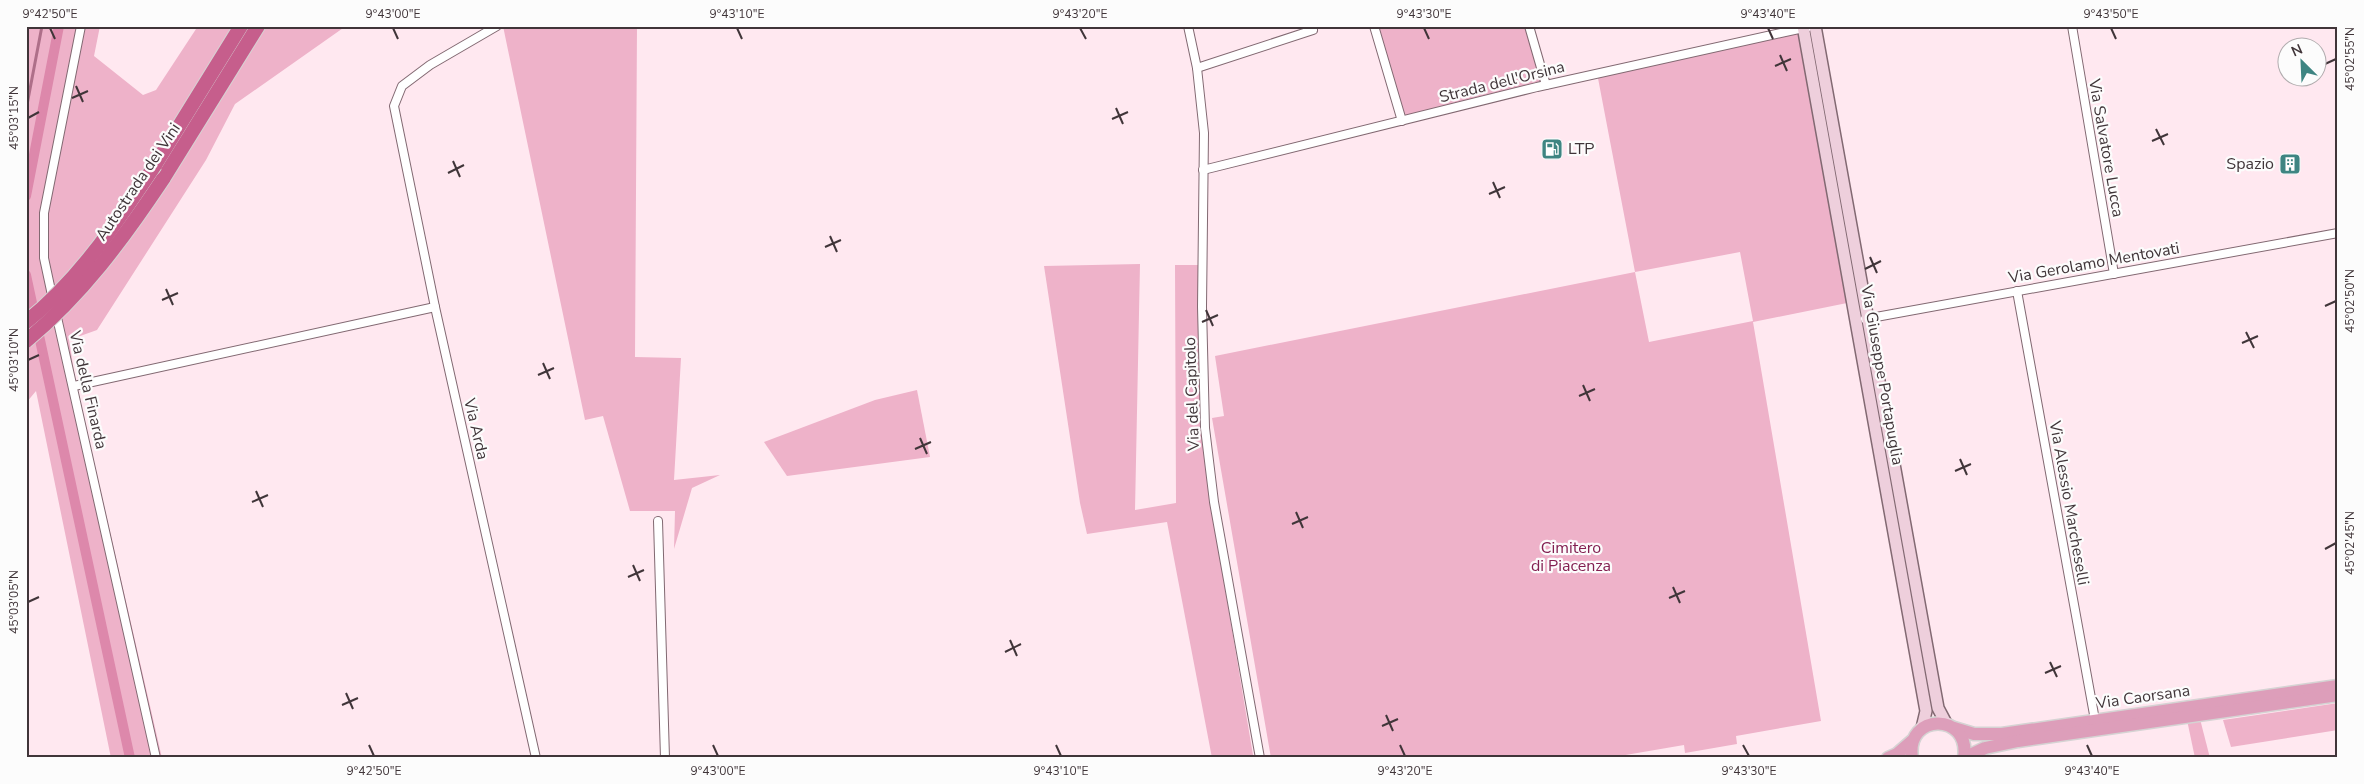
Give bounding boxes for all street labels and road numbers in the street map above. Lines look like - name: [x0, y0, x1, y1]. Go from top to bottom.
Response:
- street label: Strada dell'Orsina: [1437, 56, 1567, 108]
- street label: Via Salvatore Lucca: [2083, 76, 2129, 219]
- street label: Autostrada dei Vini: [90, 119, 186, 245]
- street label: Via Gerolamo Mentovati: [2006, 237, 2181, 289]
- street label: Via Giuseppe Portapuglia: [1855, 282, 1909, 467]
- street label: Via della Finarda: [63, 328, 112, 451]
- street label: Via del Capitolo: [1179, 337, 1205, 452]
- street label: Via Arda: [458, 395, 494, 462]
- street label: Via Alessio Marcheselli: [2044, 418, 2094, 587]
- street label: Via Caorsana: [2094, 680, 2191, 715]

